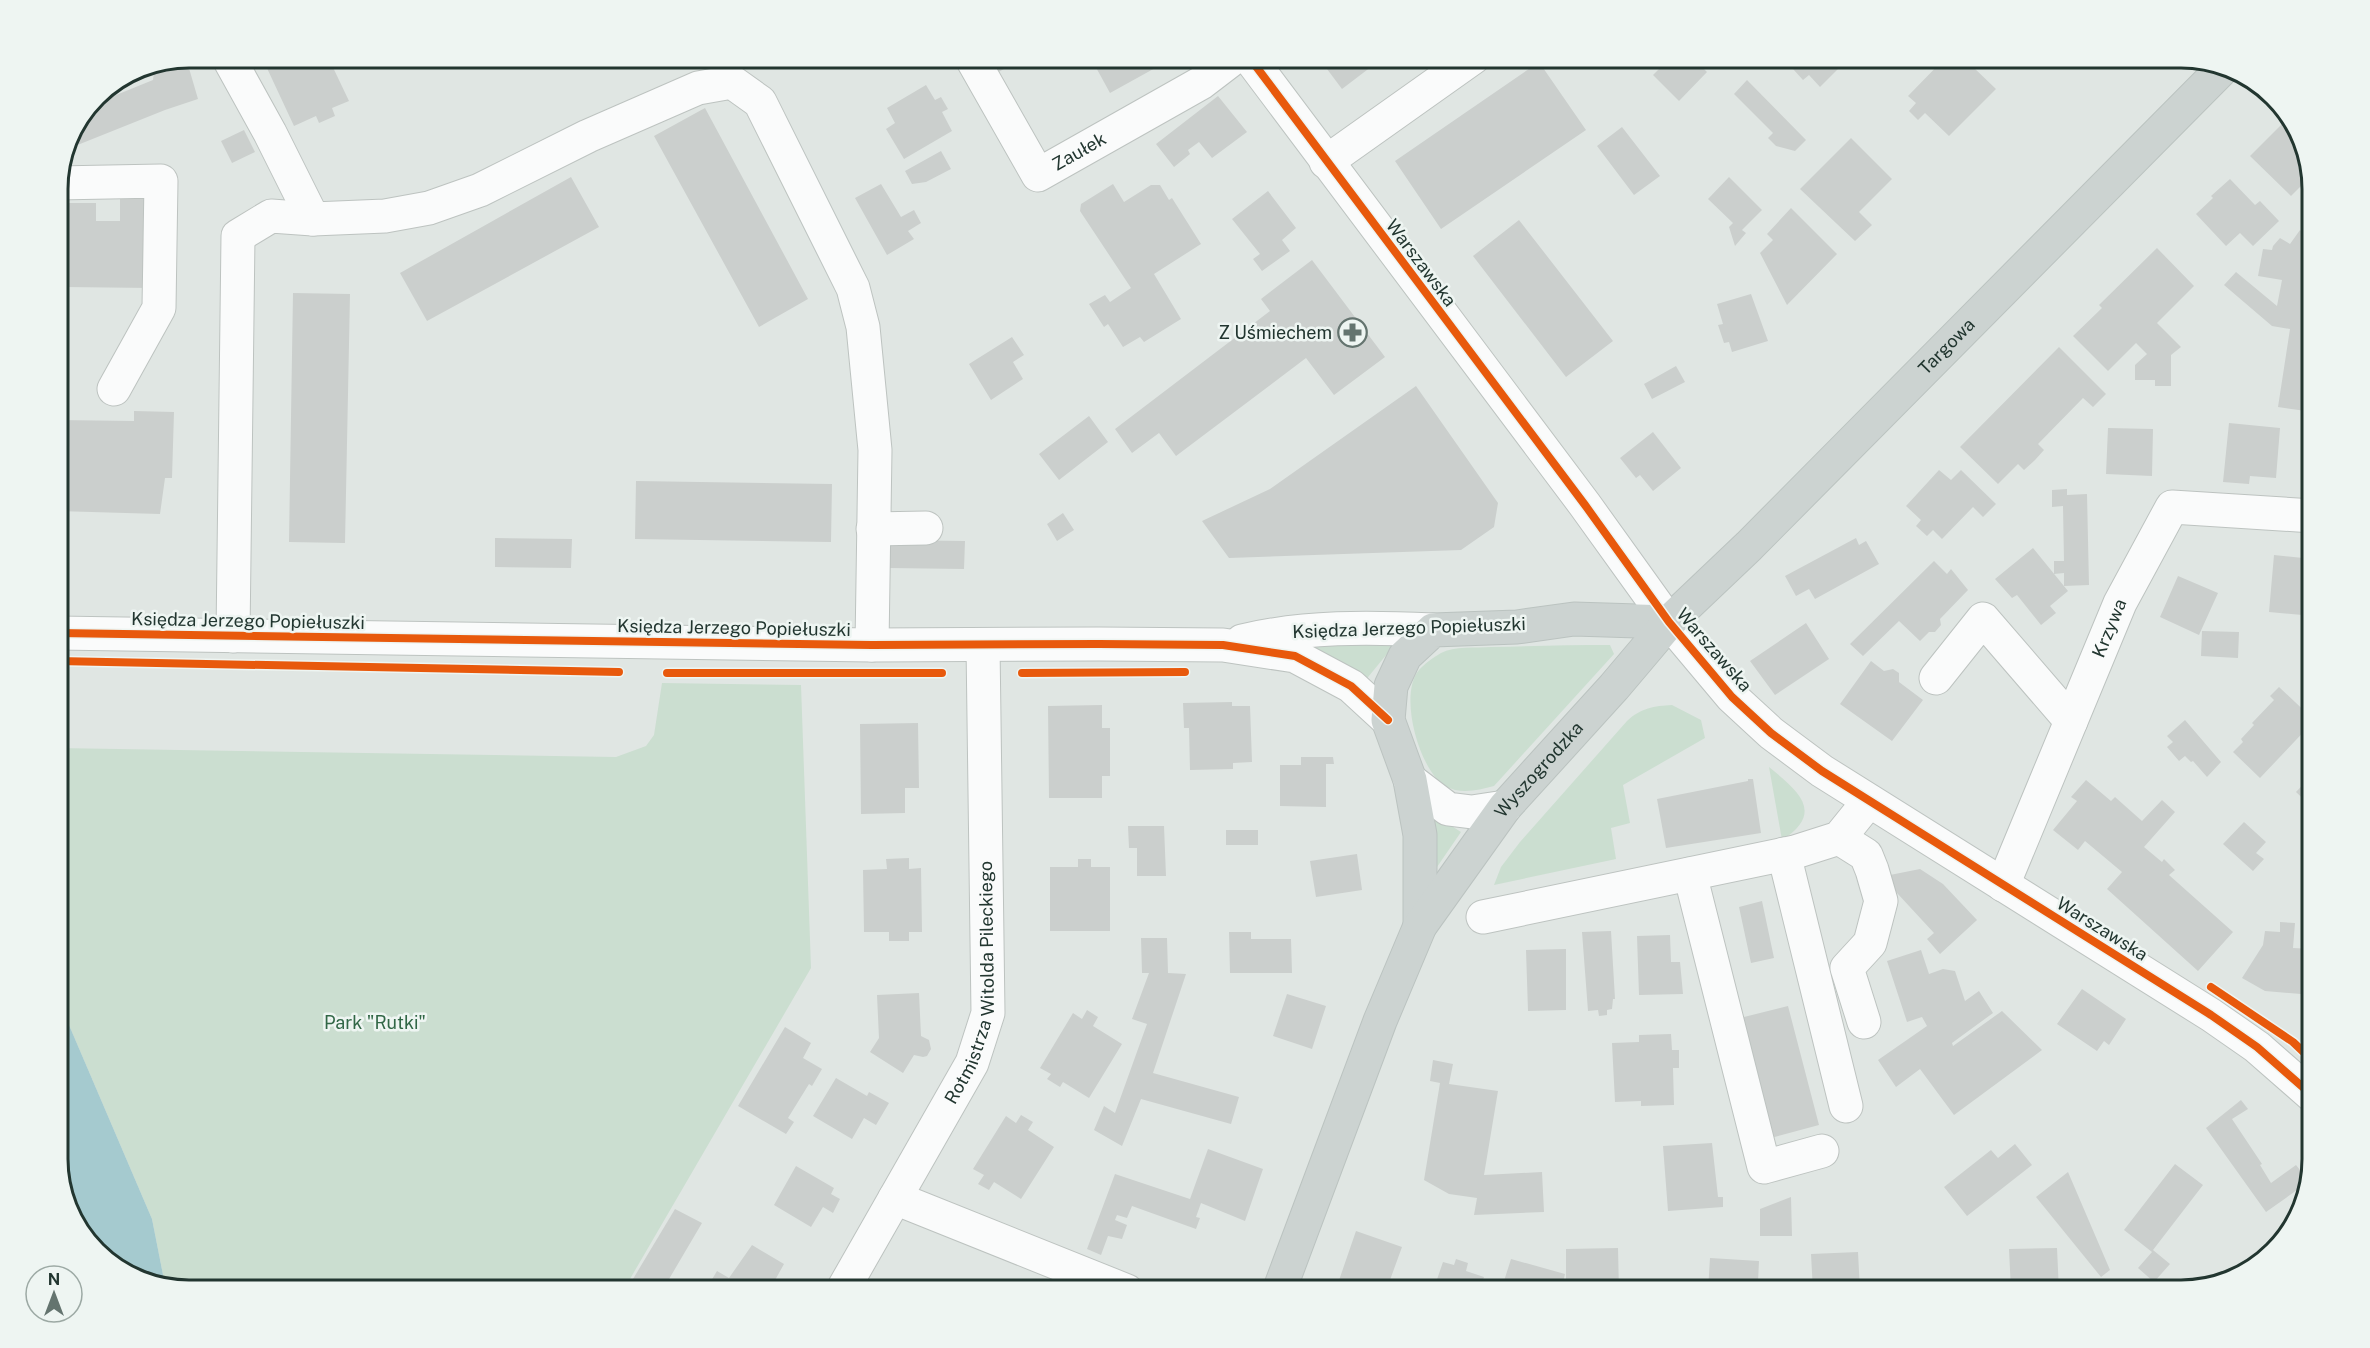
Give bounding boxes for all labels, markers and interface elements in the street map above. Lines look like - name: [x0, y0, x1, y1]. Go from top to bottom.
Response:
- street label: Zaułek: [1048, 128, 1110, 175]
- street label: Warszawska: [1382, 215, 1461, 310]
- street label: Targowa: [1914, 314, 1979, 379]
- pharmacy icon: Z Uśmiechem: [1337, 317, 1369, 349]
- place label: Z Uśmiechem: [1218, 322, 1332, 343]
- street label: Krzywa: [2088, 596, 2131, 660]
- street label: Warszawska: [1672, 604, 1756, 696]
- street label: Księdza Jerzego Popiełuszki: [131, 608, 365, 633]
- street label: Księdza Jerzego Popiełuszki: [1292, 613, 1526, 642]
- street label: Księdza Jerzego Popiełuszki: [617, 615, 851, 640]
- street label: Wyszogrodzka: [1490, 717, 1587, 821]
- street label: Rotmistrza Witolda Pileckiego: [940, 861, 998, 1107]
- street label: Warszawska: [2053, 892, 2152, 965]
- park label: Park "Rutki": [324, 1012, 426, 1033]
- north arrow: [24, 1264, 84, 1324]
- text: N: [48, 1270, 60, 1289]

